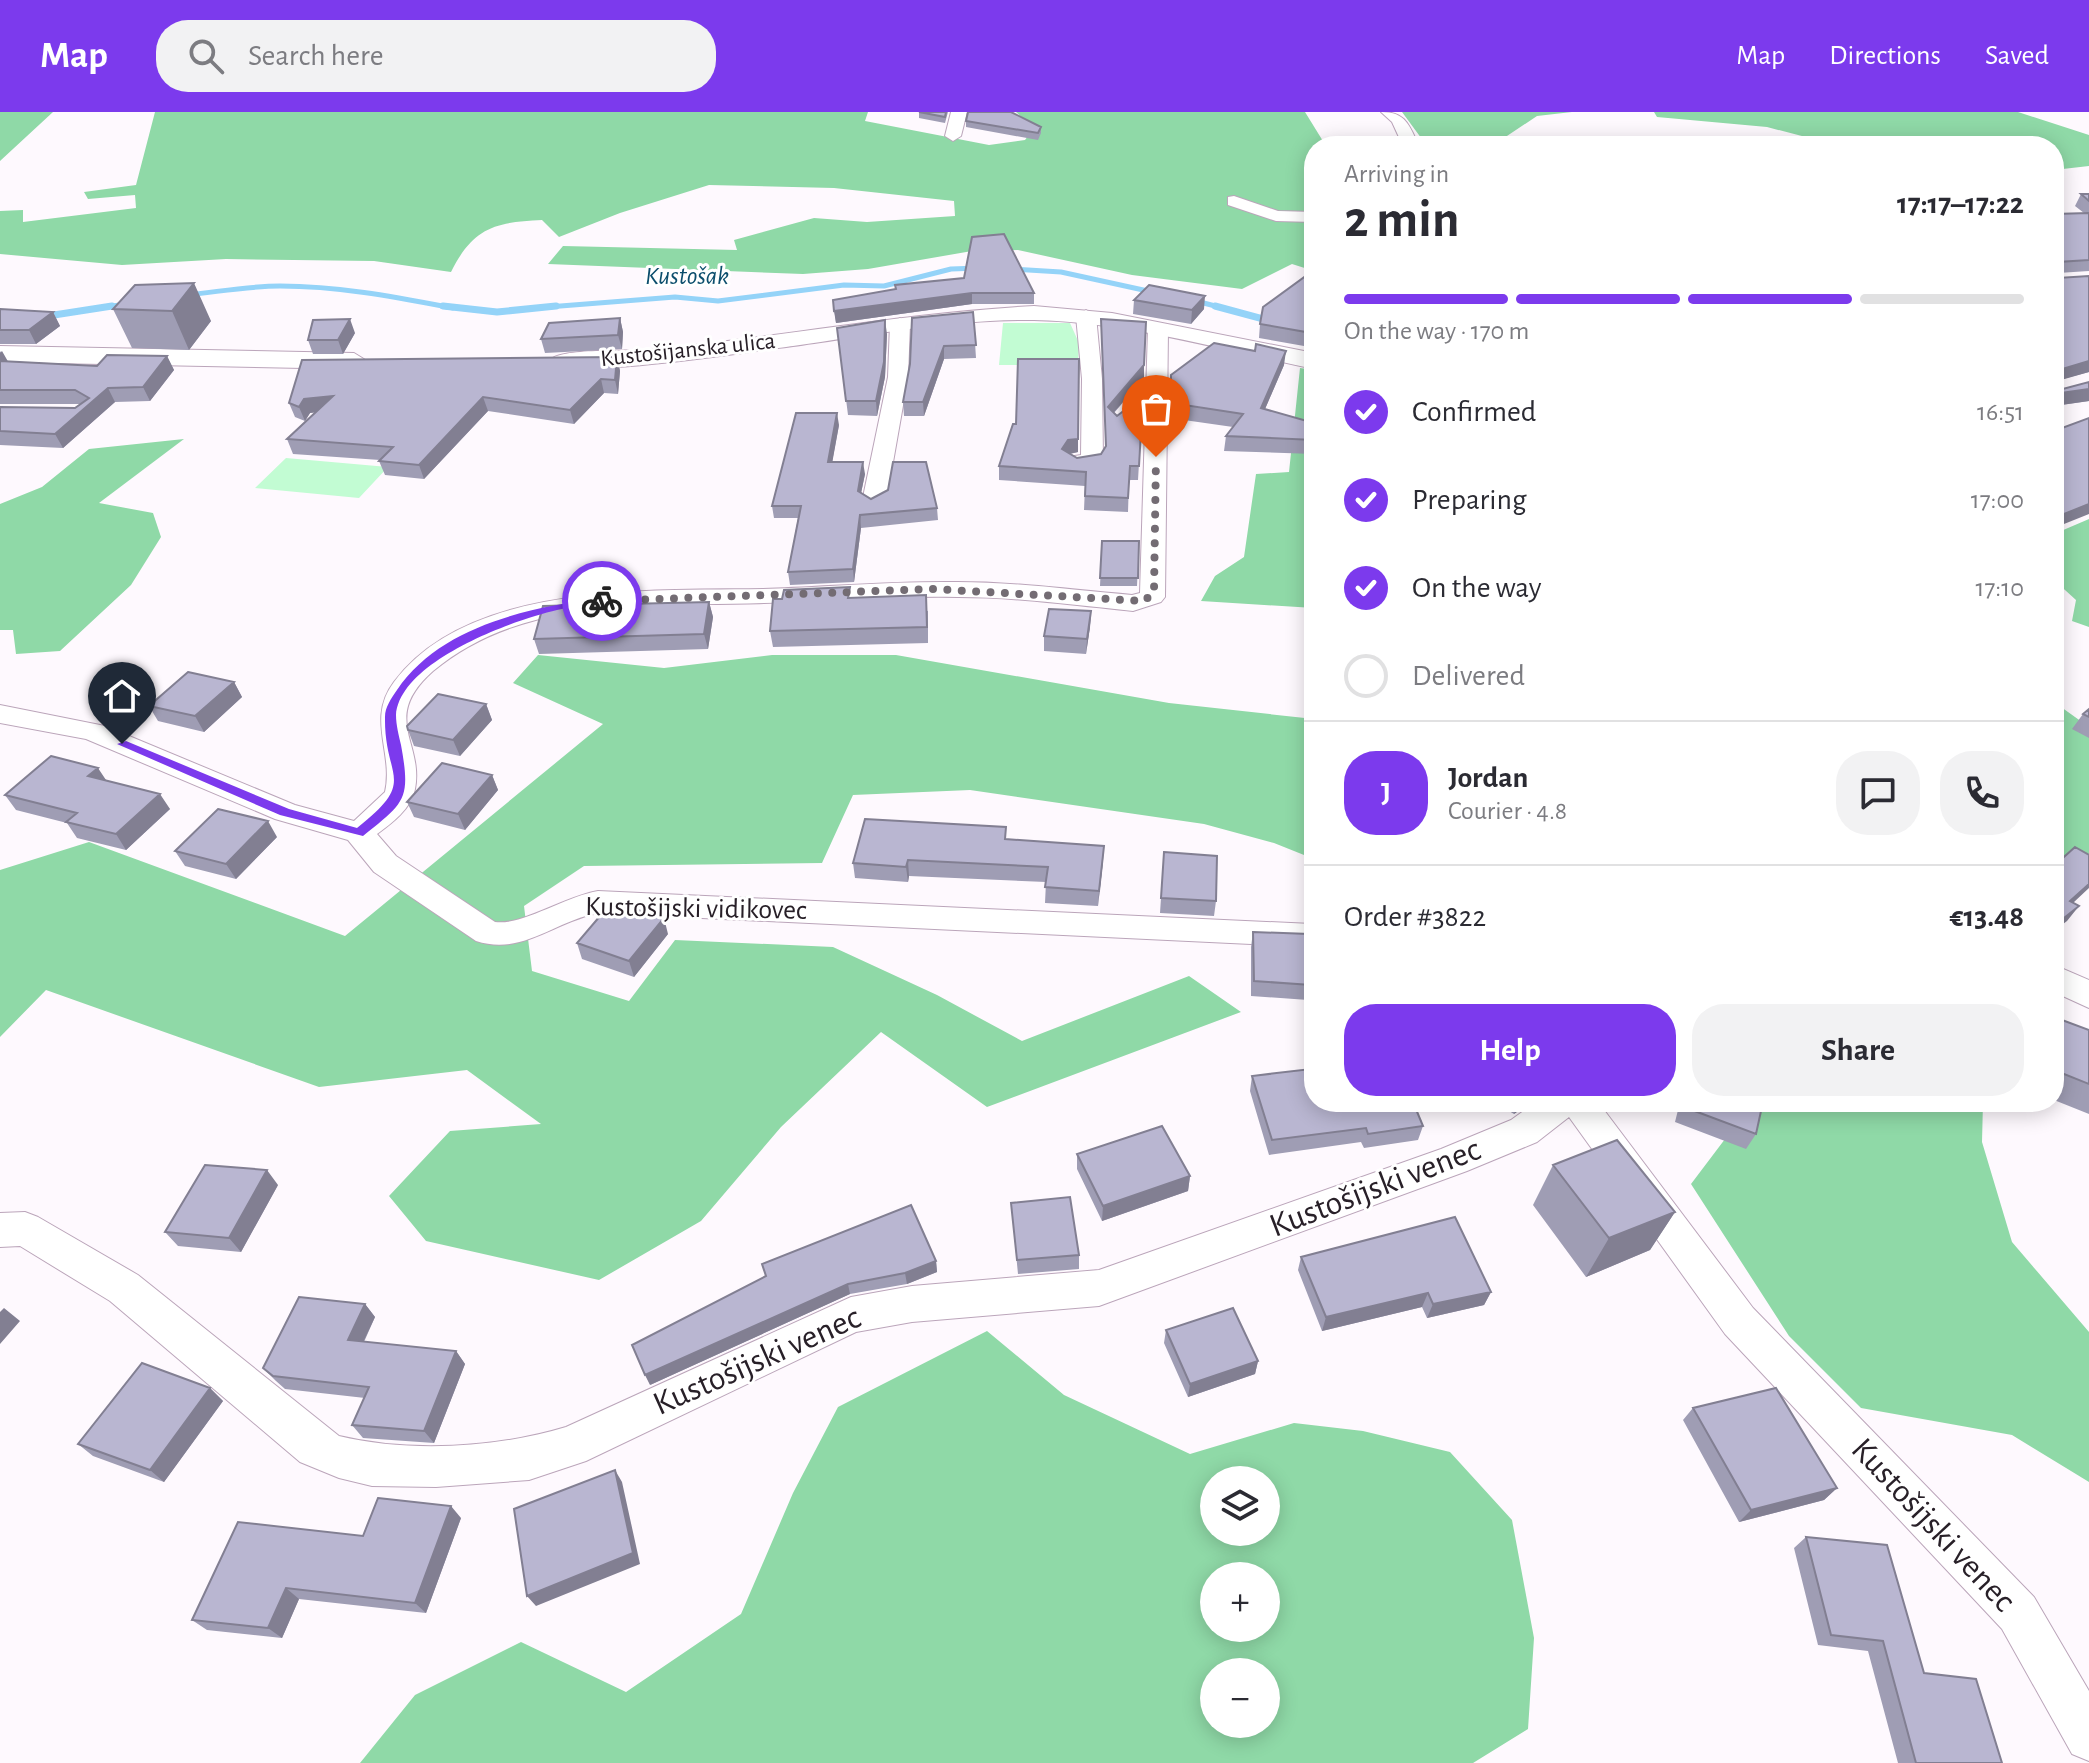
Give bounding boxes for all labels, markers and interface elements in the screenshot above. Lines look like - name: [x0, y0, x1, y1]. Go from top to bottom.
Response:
- search box: [156, 20, 716, 92]
- icon: search: [184, 34, 228, 78]
- text: Map: [40, 37, 108, 75]
- text: Search here: [248, 41, 384, 71]
- text: Map: [1736, 42, 1785, 70]
- text: Directions: [1829, 42, 1941, 70]
- text: Saved: [1985, 42, 2049, 70]
- text: Arriving in: [1344, 161, 1449, 187]
- text: 17:17–17:22: [1897, 189, 2024, 219]
- text: 2 min: [1344, 194, 1459, 246]
- water label: Kustošak: [645, 263, 729, 289]
- text: On the way · 170 m: [1344, 318, 1529, 344]
- street label: Kustošijanska ulica: [599, 329, 777, 371]
- pin: [1122, 375, 1190, 457]
- icon: bag: [1134, 387, 1178, 431]
- icon: check: [1344, 390, 1388, 434]
- text: Confirmed: [1412, 397, 1536, 427]
- text: 16:51: [1977, 399, 2024, 425]
- icon: check: [1344, 478, 1388, 522]
- text: Preparing: [1412, 485, 1527, 515]
- text: 17:00: [1971, 487, 2024, 513]
- courier: [562, 561, 642, 641]
- icon: check: [1344, 566, 1388, 610]
- text: On the way: [1412, 573, 1541, 603]
- text: 17:10: [1976, 575, 2024, 601]
- icon: bike: [580, 579, 624, 623]
- text: Delivered: [1412, 661, 1525, 691]
- pin: [88, 662, 156, 744]
- icon: home: [100, 674, 144, 718]
- button: chat: [1836, 751, 1920, 835]
- button: phone: [1940, 751, 2024, 835]
- text: Jordan: [1448, 763, 1528, 793]
- text: J: [1381, 778, 1391, 808]
- text: Courier · 4.8: [1448, 798, 1567, 824]
- street label: Kustošijski vidikovec: [585, 893, 807, 925]
- text: Order #3822: [1344, 902, 1486, 932]
- text: €13.48: [1950, 902, 2024, 932]
- button: Help: [1344, 1004, 1676, 1096]
- button: Share: [1692, 1004, 2024, 1096]
- street label: Kustošijski venec: [1265, 1132, 1485, 1244]
- street label: Kustošijski venec: [648, 1300, 866, 1422]
- street label: Kustošijski venec: [1845, 1432, 2021, 1618]
- map controls: [1200, 1466, 1280, 1738]
- button: layers: [1200, 1466, 1280, 1546]
- button: +: [1200, 1562, 1280, 1642]
- button: −: [1200, 1658, 1280, 1738]

